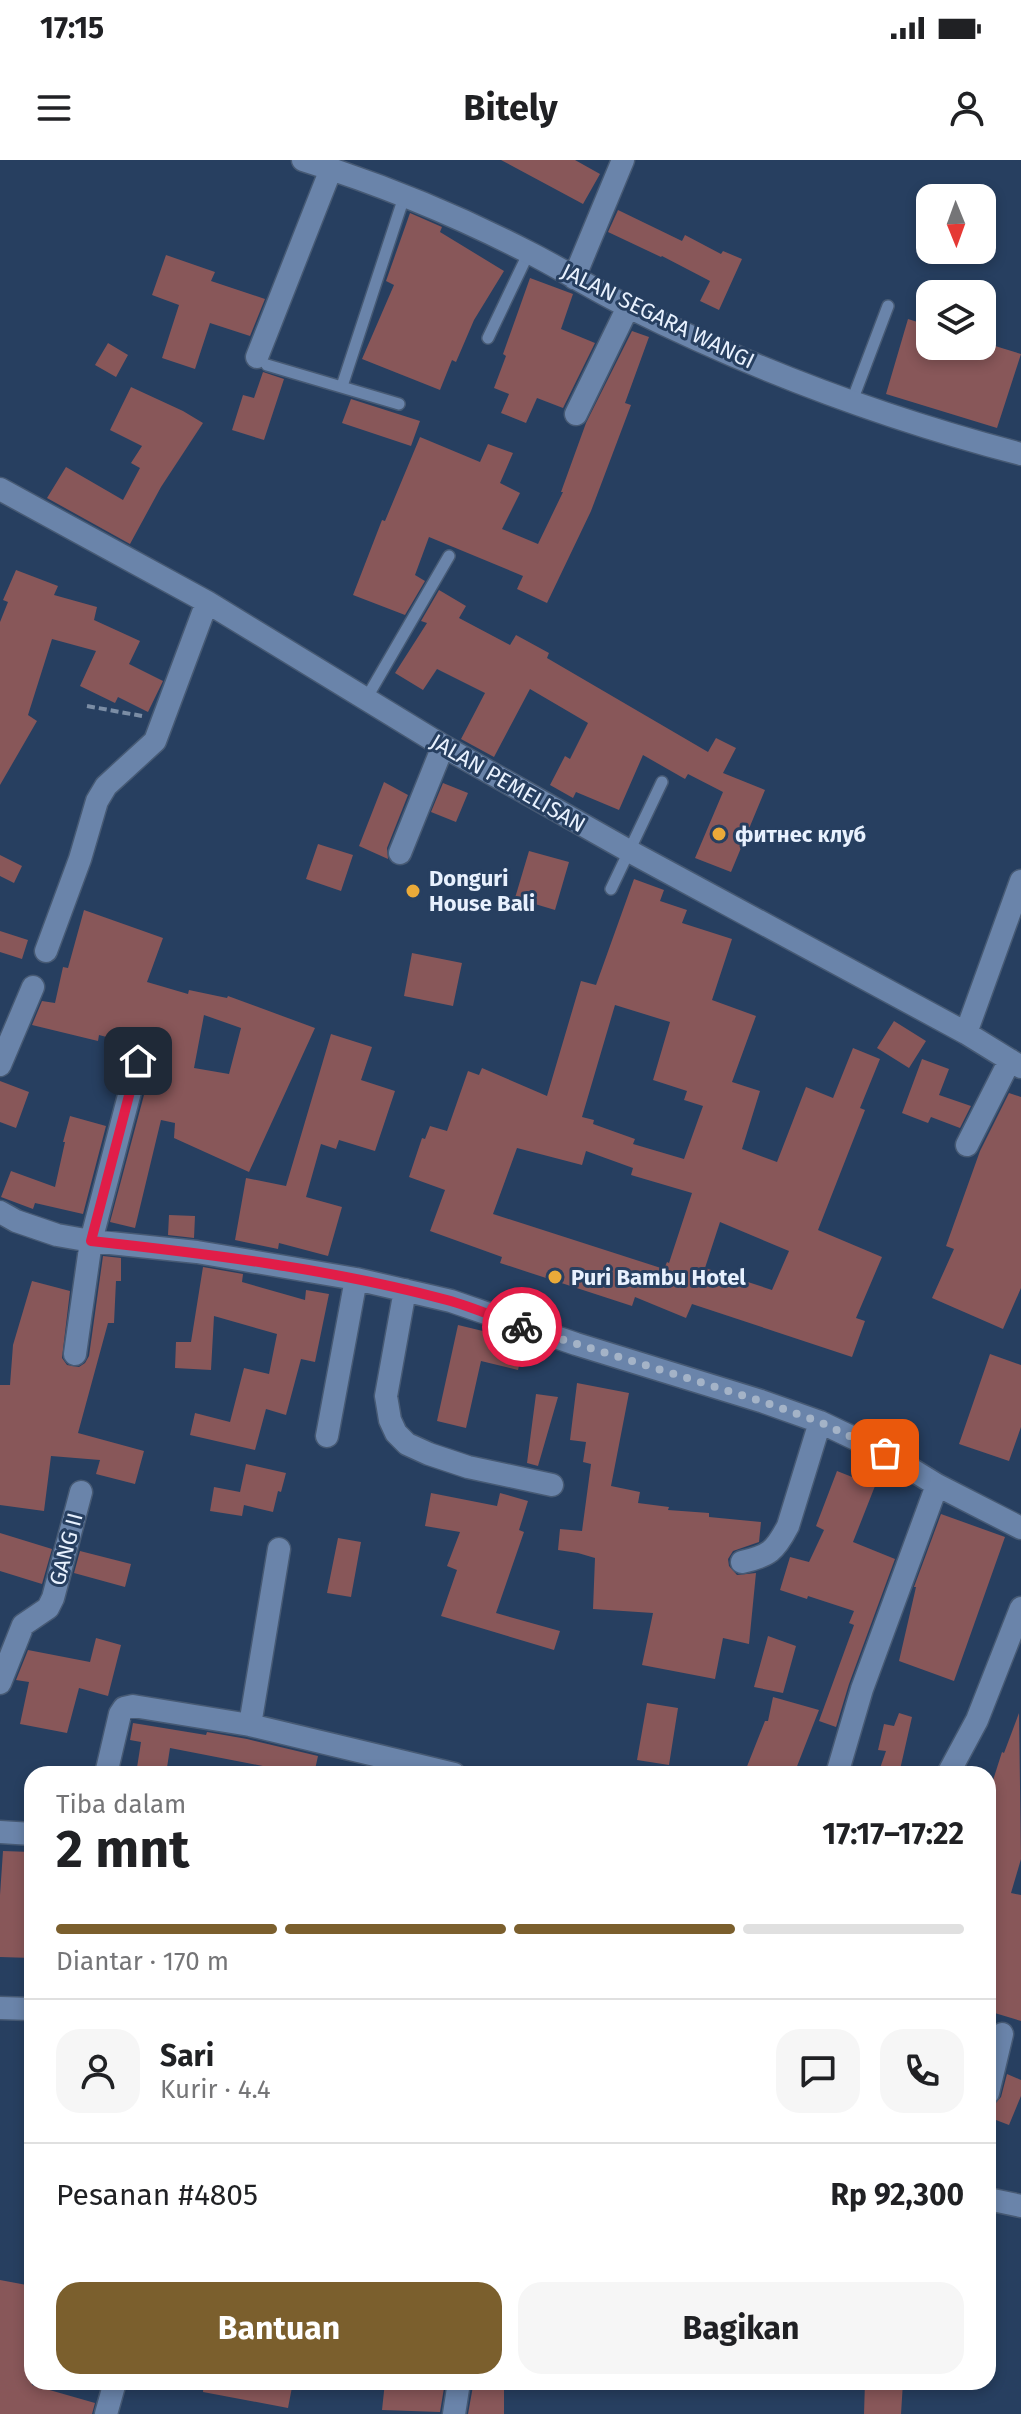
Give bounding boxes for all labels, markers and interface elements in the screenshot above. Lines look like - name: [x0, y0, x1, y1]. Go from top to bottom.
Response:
- text: 17:15: [40, 10, 104, 46]
- icon: menu: [32, 86, 76, 130]
- text: Bitely: [463, 86, 558, 130]
- icon: person: [945, 86, 989, 130]
- north arrow: [916, 184, 996, 264]
- map controls: [916, 184, 996, 360]
- street label: JALAN SEGARA WANGI: [557, 257, 759, 375]
- button: layers: [916, 280, 996, 360]
- street label: JALAN PEMELISAN: [426, 728, 590, 838]
- place label: фитнес клуб: [735, 821, 866, 848]
- marker: фитнес клуб: [710, 825, 728, 843]
- place label: Donguri House Bali: [429, 865, 535, 917]
- marker: Donguri House Bali: [404, 882, 422, 900]
- pin: [104, 1027, 172, 1095]
- icon: home: [116, 1039, 160, 1083]
- place label: Puri Bambu Hotel: [571, 1264, 746, 1291]
- marker: Puri Bambu Hotel: [546, 1268, 564, 1286]
- courier: [482, 1287, 562, 1367]
- icon: bike: [500, 1305, 544, 1349]
- pin: [851, 1419, 919, 1487]
- icon: bag: [863, 1431, 907, 1475]
- street label: GANG II: [43, 1510, 89, 1588]
- text: Tiba dalam: [56, 1789, 186, 1820]
- text: 17:17–17:22: [822, 1816, 964, 1852]
- text: 2 mnt: [56, 1818, 189, 1881]
- text: Diantar · 170 m: [56, 1946, 229, 1977]
- button: person: [56, 2029, 140, 2113]
- button: chat: [776, 2029, 860, 2113]
- button: phone: [880, 2029, 964, 2113]
- text: Sari: [160, 2038, 214, 2074]
- text: Kurir · 4.4: [160, 2074, 271, 2105]
- text: Pesanan #4805: [56, 2177, 258, 2213]
- text: Rp 92,300: [830, 2177, 964, 2213]
- button: Bantuan: [56, 2282, 502, 2374]
- button: Bagikan: [518, 2282, 964, 2374]

